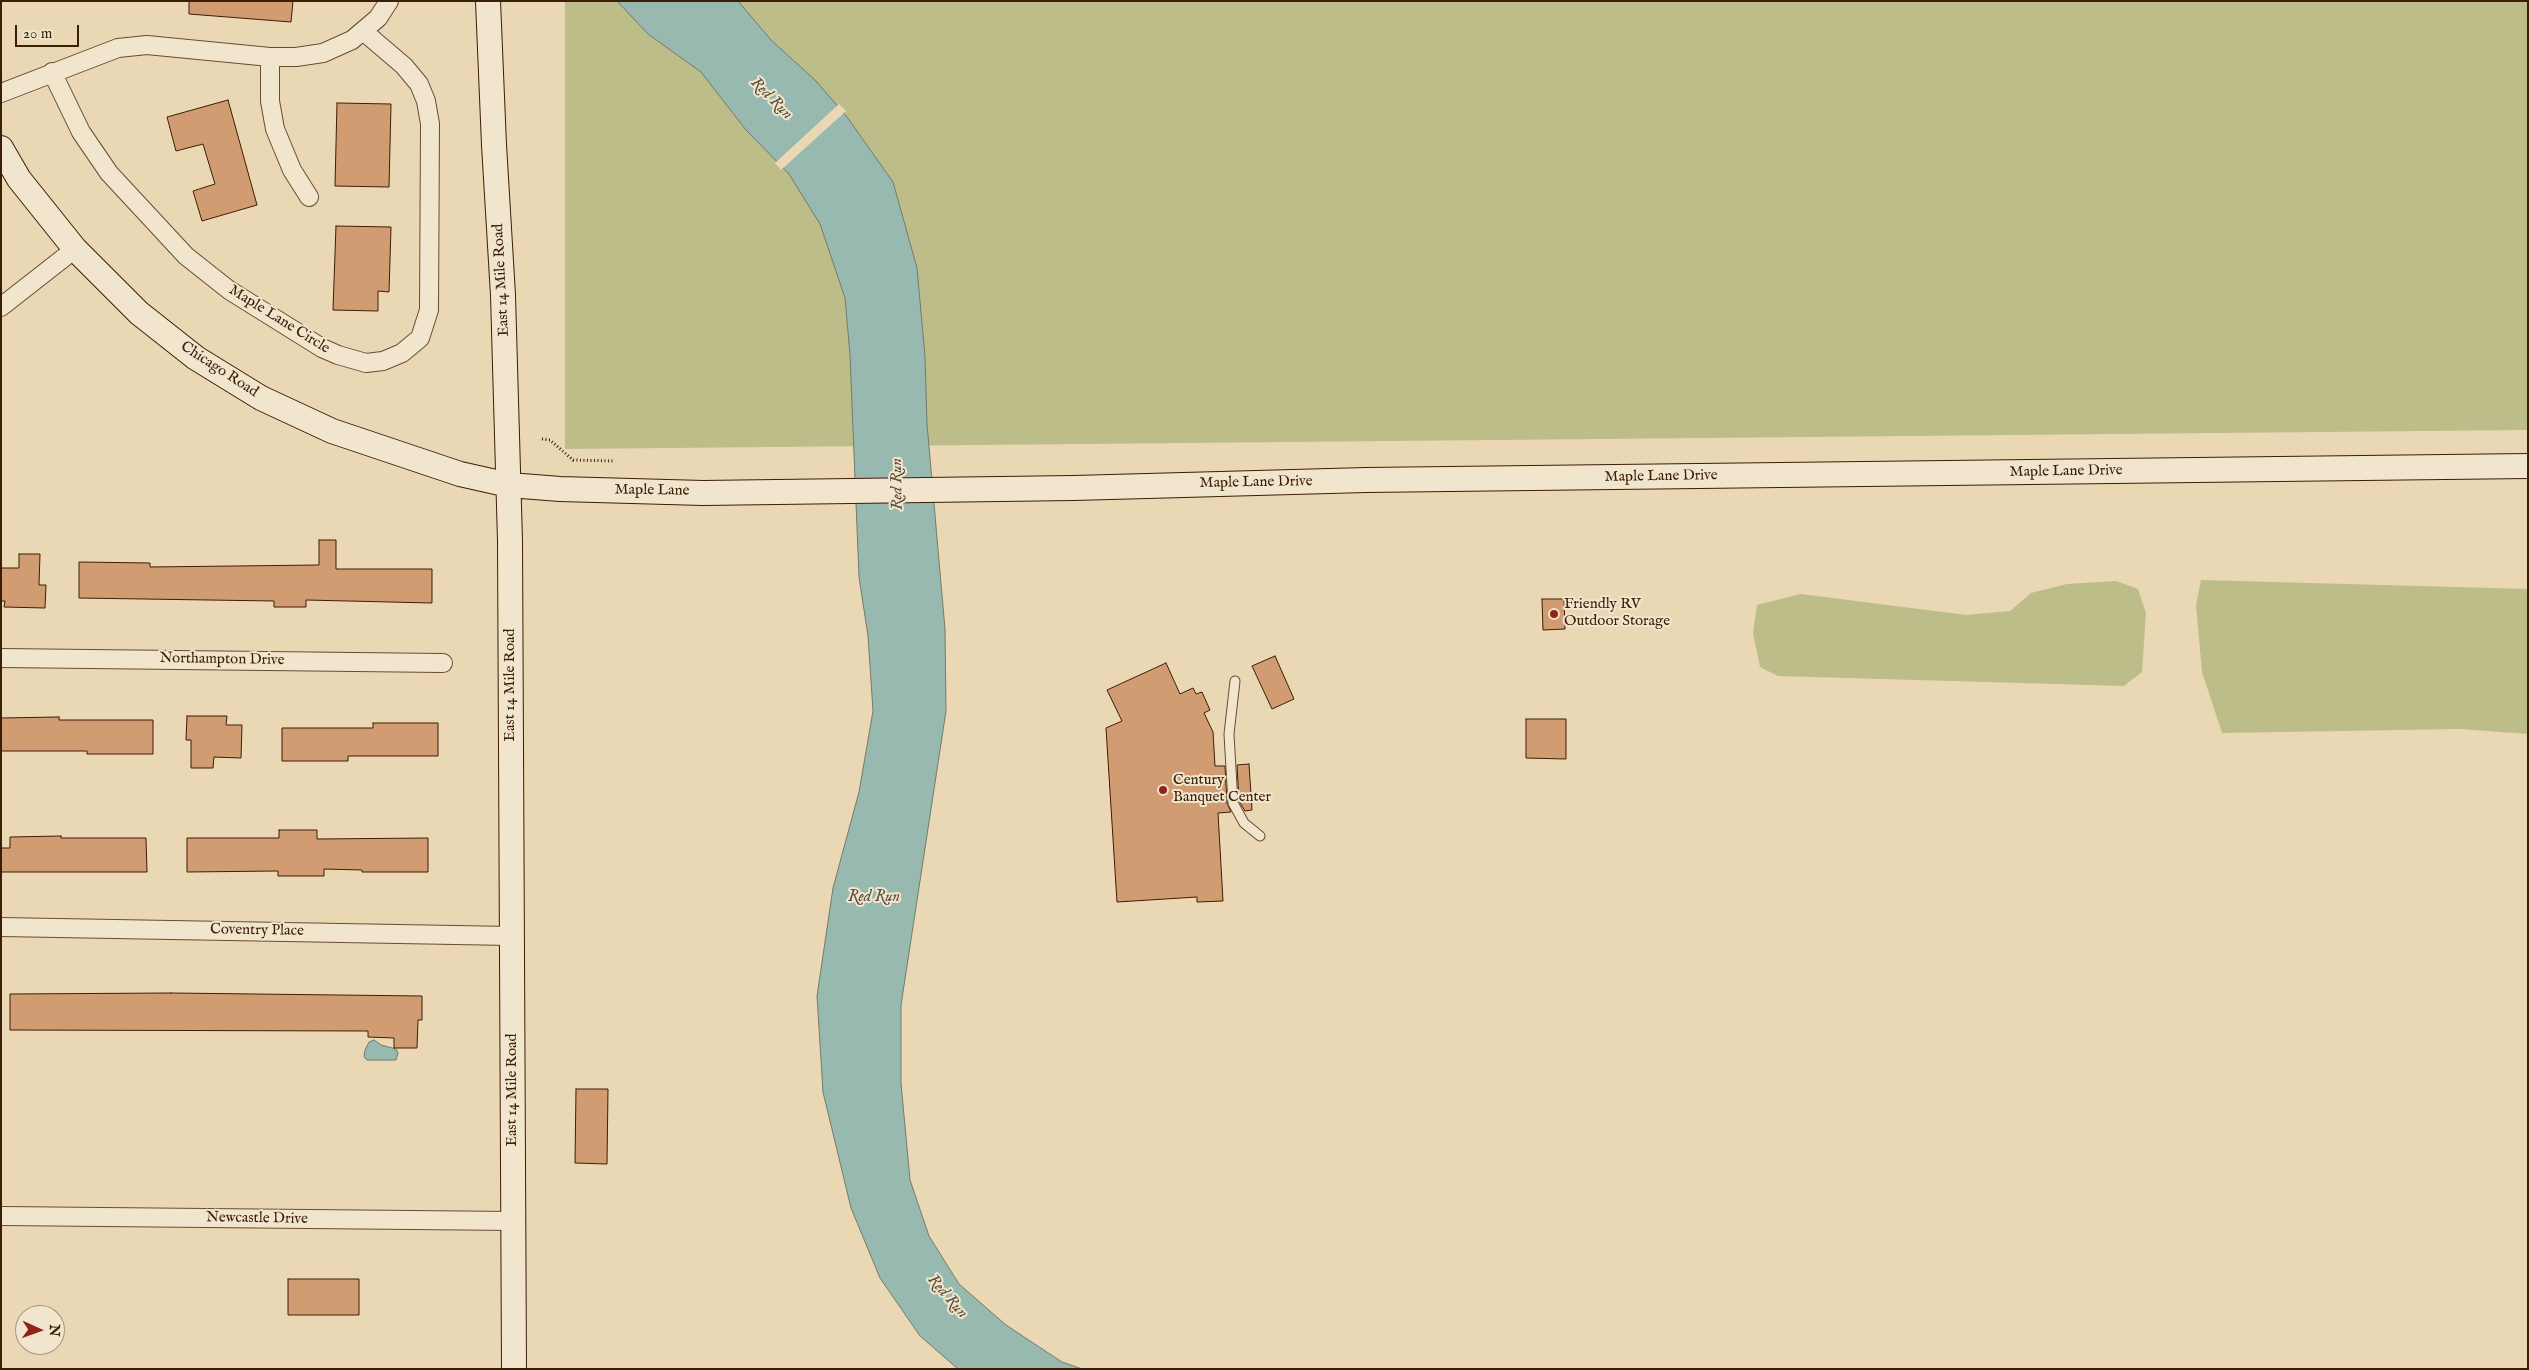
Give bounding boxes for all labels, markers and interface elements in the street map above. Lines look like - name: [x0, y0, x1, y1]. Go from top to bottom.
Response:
- scale bar: [18, 15, 81, 47]
- text: 20 m: [23, 24, 52, 43]
- water label: Red Run: [746, 74, 796, 124]
- street label: East 14 Mile Road: [490, 223, 514, 337]
- street label: Maple Lane Circle: [225, 282, 333, 358]
- street label: Chicago Road: [177, 338, 261, 402]
- water label: Red Run: [888, 458, 908, 510]
- street label: Maple Lane Drive: [2009, 462, 2123, 482]
- street label: Maple Lane Drive: [1604, 467, 1718, 487]
- street label: Maple Lane Drive: [1199, 473, 1313, 493]
- street label: Maple Lane: [614, 481, 690, 501]
- place label: Friendly RV Outdoor Storage: [1564, 596, 1670, 631]
- marker: Friendly RV Outdoor Storage: [1548, 608, 1560, 620]
- street label: East 14 Mile Road: [502, 628, 520, 742]
- street label: Northampton Drive: [159, 650, 285, 670]
- place label: Century Banquet Center: [1173, 772, 1271, 807]
- marker: Century Banquet Center: [1157, 784, 1169, 796]
- water label: Red Run: [848, 888, 900, 908]
- street label: Coventry Place: [210, 921, 304, 941]
- street label: East 14 Mile Road: [504, 1033, 522, 1147]
- street label: Newcastle Drive: [206, 1209, 308, 1229]
- water label: Red Run: [923, 1271, 971, 1323]
- north arrow: [15, 1305, 65, 1355]
- text: N: [45, 1324, 63, 1337]

